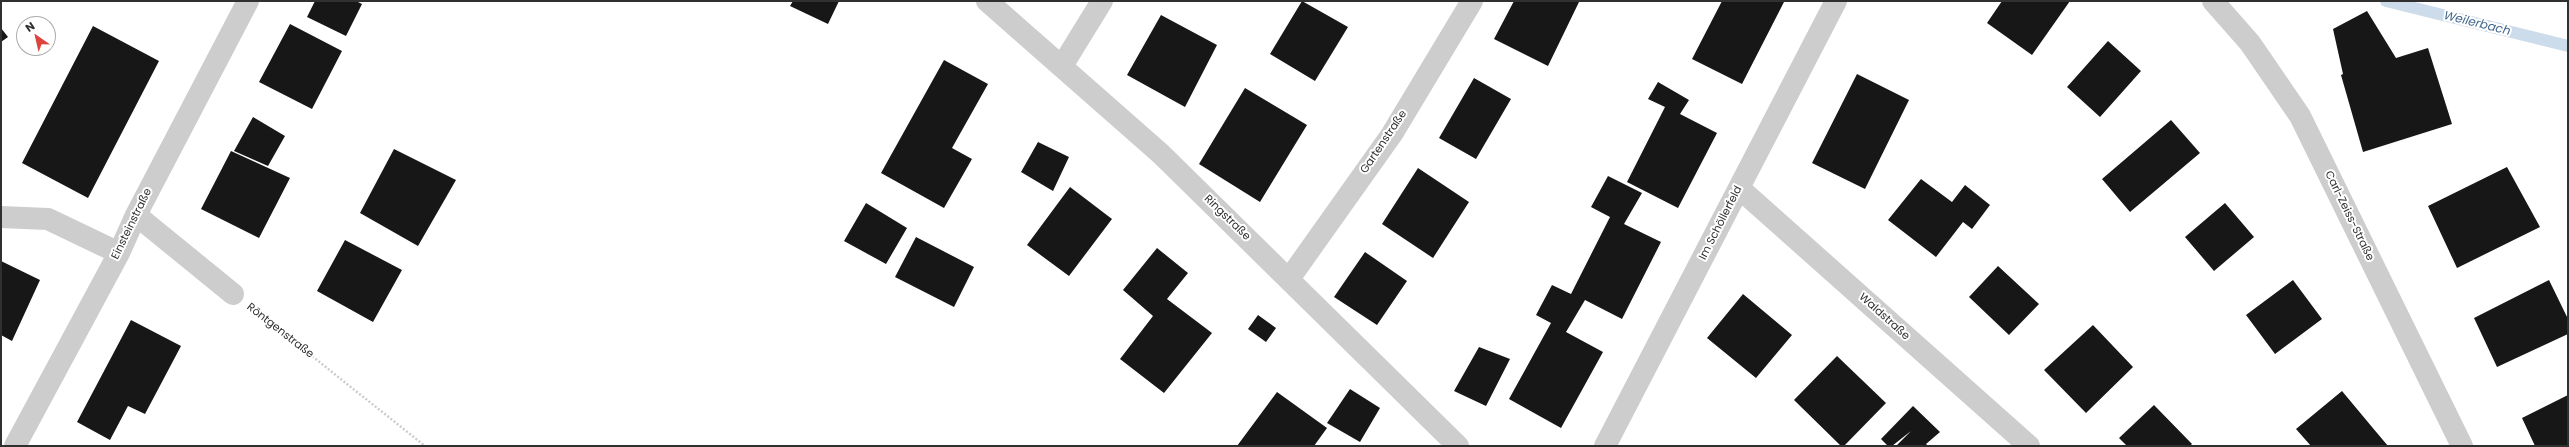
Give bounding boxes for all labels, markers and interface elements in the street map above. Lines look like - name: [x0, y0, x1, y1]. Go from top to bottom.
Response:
- water label: Weilerbach: [2442, 9, 2512, 39]
- north arrow: [16, 16, 56, 56]
- text: N: [22, 18, 38, 36]
- street label: Gartenstraße: [1358, 108, 1410, 176]
- street label: Carl-Zeiss-Straße: [2322, 169, 2376, 263]
- street label: Im Schöllerfeld: [1697, 184, 1745, 262]
- street label: Einsteinstraße: [109, 186, 155, 262]
- street label: Ringstraße: [1201, 193, 1253, 243]
- street label: Waldstraße: [1856, 291, 1912, 343]
- street label: Röntgenstraße: [244, 301, 316, 361]

